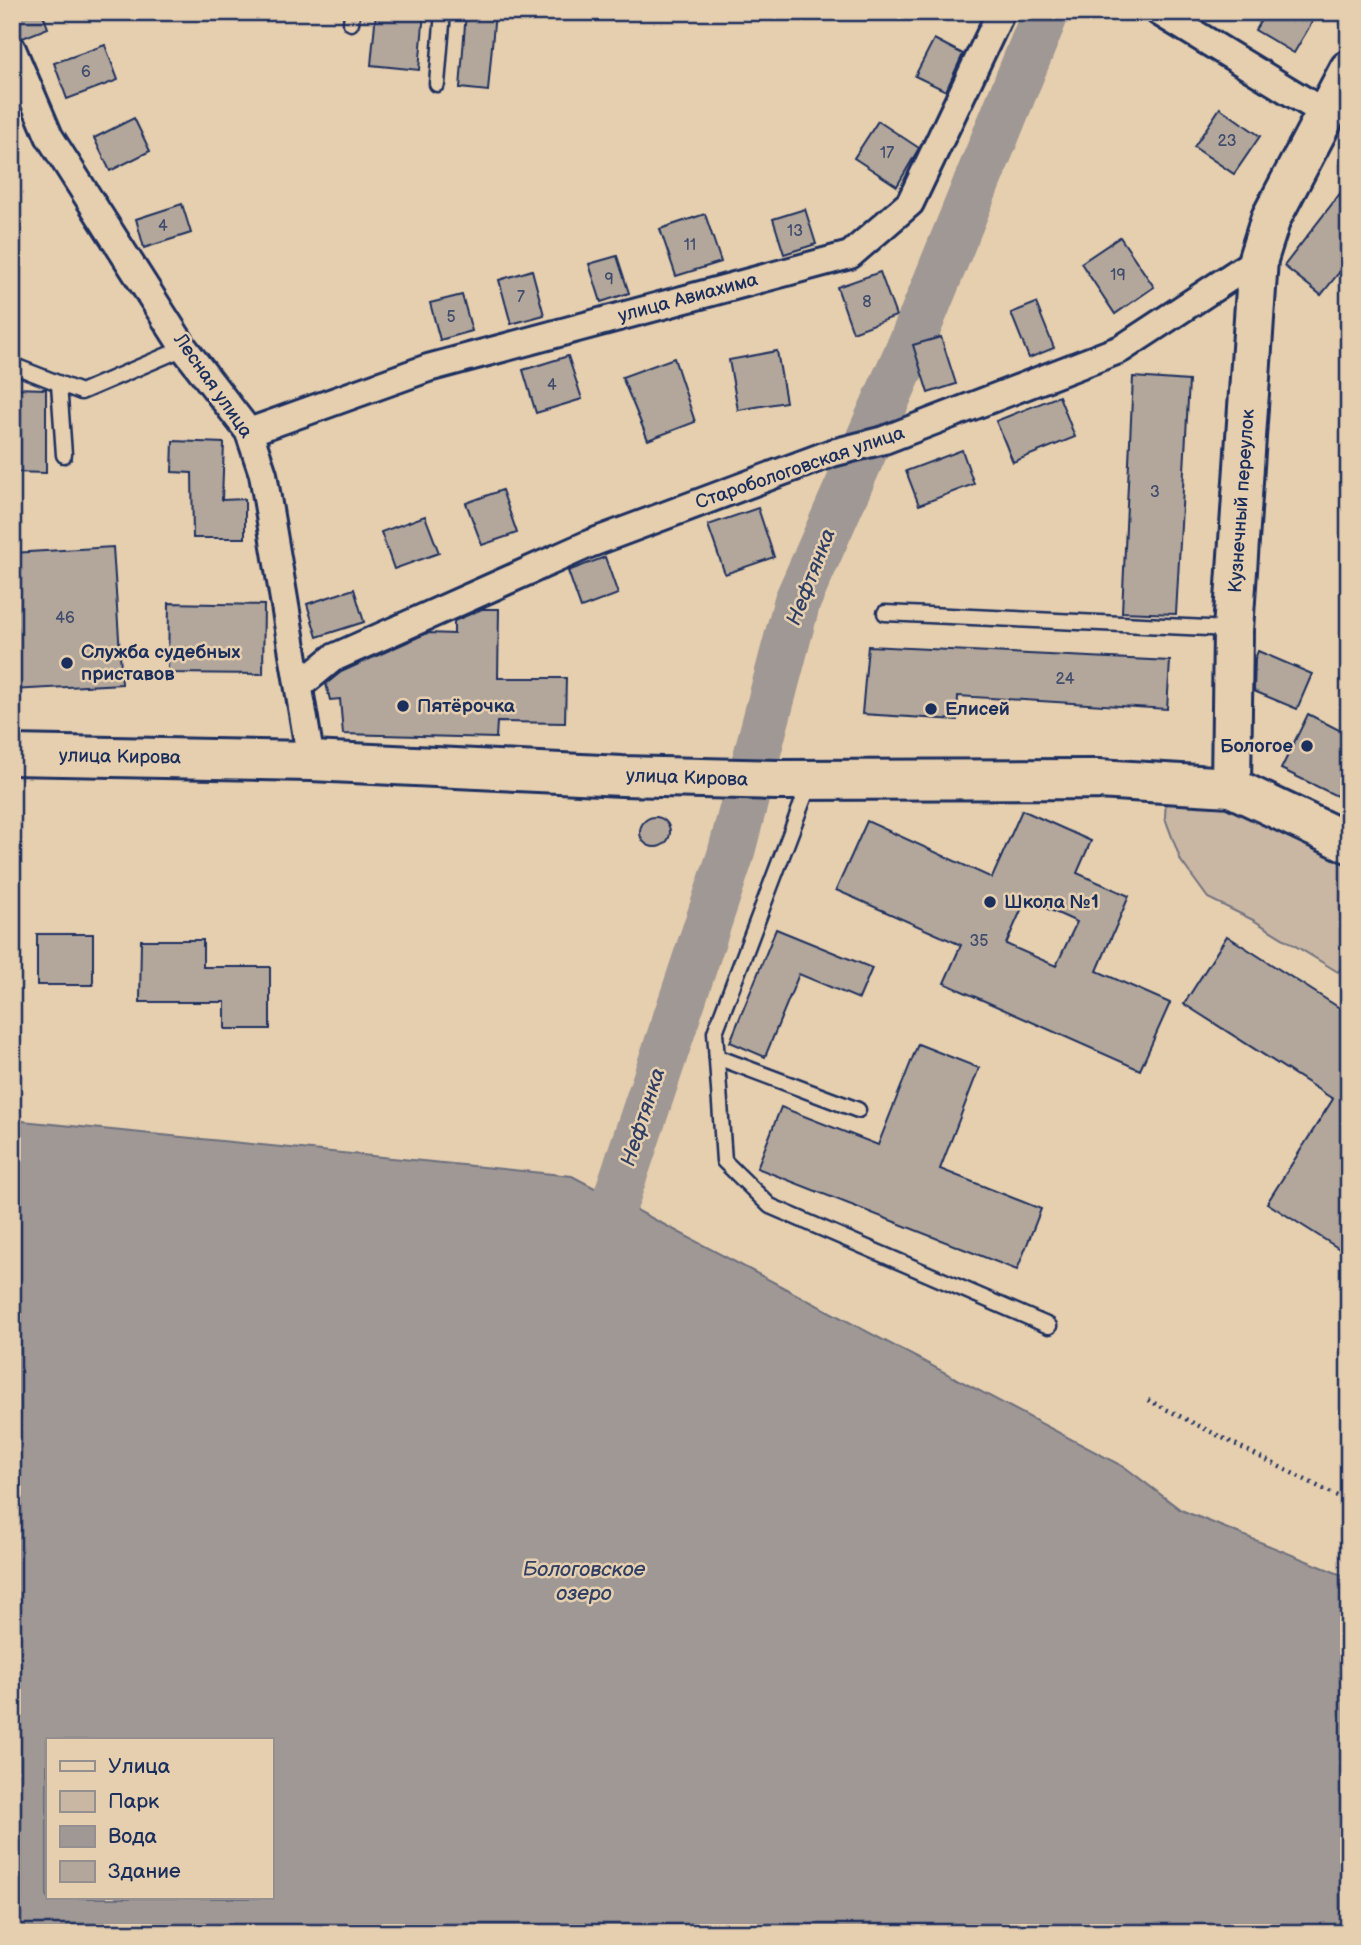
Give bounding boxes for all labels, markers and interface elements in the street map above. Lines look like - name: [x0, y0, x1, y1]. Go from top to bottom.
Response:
- house number: 6: [81, 63, 91, 82]
- house number: 23: [1218, 132, 1237, 151]
- house number: 17: [880, 144, 894, 163]
- house number: 4: [158, 217, 168, 236]
- house number: 13: [787, 222, 803, 241]
- house number: 11: [684, 236, 696, 255]
- house number: 19: [1110, 266, 1126, 285]
- street label: улица Авиахима: [616, 268, 760, 328]
- house number: 9: [604, 270, 614, 289]
- house number: 7: [517, 288, 525, 307]
- house number: 8: [862, 293, 872, 312]
- house number: 5: [446, 308, 456, 327]
- street label: Лесная улица: [168, 329, 257, 443]
- house number: 4: [547, 376, 557, 395]
- street label: Кузнечный переулок: [1224, 408, 1260, 594]
- street label: Старобологовская улица: [693, 421, 907, 515]
- house number: 3: [1150, 483, 1160, 502]
- water label: Нефтянка: [781, 525, 841, 629]
- house number: 46: [55, 609, 75, 628]
- place label: Служба судебных приставов: [81, 641, 240, 686]
- marker: Служба судебных приставов: [59, 655, 75, 671]
- house number: 24: [1056, 670, 1075, 689]
- place label: Пятёрочка: [417, 695, 516, 718]
- marker: Пятёрочка: [395, 698, 411, 714]
- place label: Елисей: [945, 698, 1010, 721]
- marker: Елисей: [923, 701, 939, 717]
- place label: Бологое: [1220, 735, 1293, 758]
- marker: Бологое: [1299, 738, 1315, 754]
- street label: улица Кирова: [59, 744, 181, 770]
- street label: улица Кирова: [625, 764, 749, 792]
- place label: Школа №1: [1004, 891, 1099, 914]
- marker: Школа №1: [982, 894, 998, 910]
- house number: 35: [969, 932, 989, 951]
- water label: Нефтянка: [615, 1065, 671, 1169]
- water label: Бологовское озеро: [523, 1557, 646, 1606]
- legend: [46, 1738, 273, 1899]
- text: Улица: [108, 1754, 171, 1779]
- text: Парк: [108, 1789, 159, 1814]
- text: Вода: [108, 1824, 157, 1849]
- text: Здание: [108, 1859, 181, 1884]

